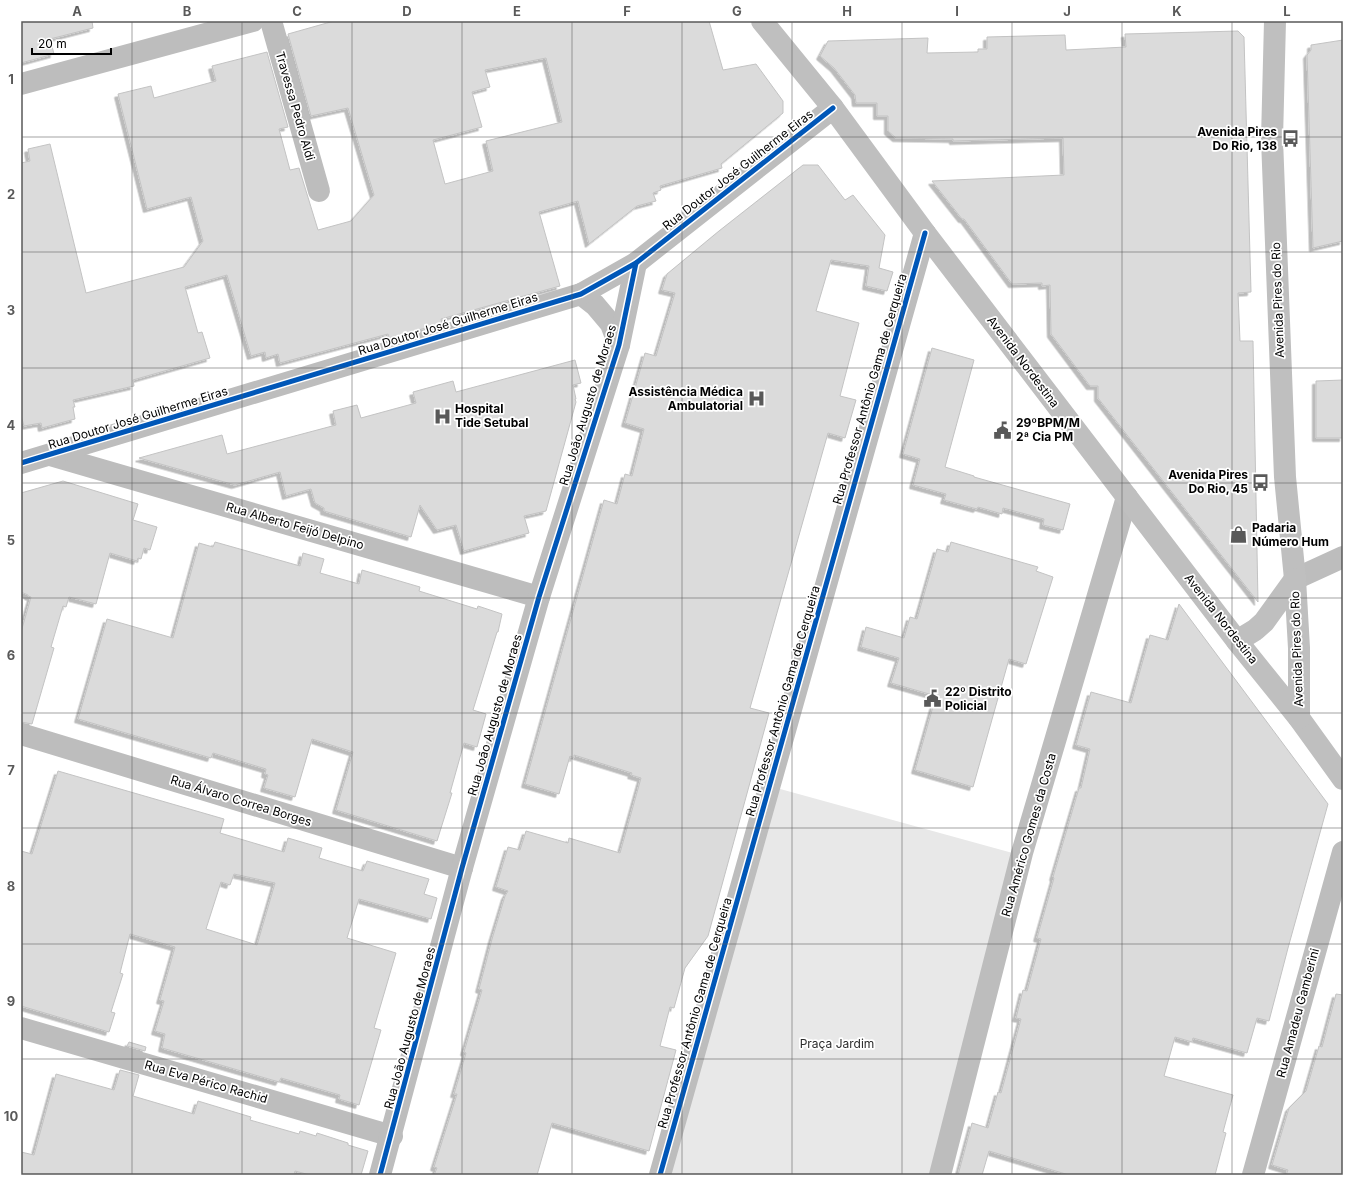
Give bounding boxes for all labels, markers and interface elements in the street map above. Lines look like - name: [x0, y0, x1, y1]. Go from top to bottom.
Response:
- text: A: [72, 3, 82, 19]
- text: B: [183, 3, 192, 19]
- text: C: [292, 3, 302, 19]
- text: D: [402, 3, 412, 19]
- text: E: [513, 3, 521, 19]
- text: F: [623, 3, 631, 19]
- text: G: [732, 3, 742, 19]
- text: H: [842, 3, 852, 19]
- text: I: [955, 3, 959, 19]
- text: J: [1063, 3, 1071, 19]
- text: K: [1172, 3, 1182, 19]
- text: L: [1283, 3, 1291, 19]
- scale bar: [32, 30, 111, 56]
- text: 20 m: [38, 36, 67, 51]
- street label: Travessa Pedro Aldi: [273, 50, 318, 162]
- text: 1: [8, 71, 14, 87]
- street label: Rua Doutor José Guilherme Eiras: [659, 106, 816, 233]
- place label: Avenida Pires Do Rio, 138: [1197, 124, 1277, 153]
- bus stop icon: Avenida Pires Do Rio, 138: [1280, 129, 1300, 149]
- text: 2: [7, 186, 15, 202]
- street label: Avenida Pires do Rio: [1268, 242, 1287, 358]
- street label: Rua Professor Antônio Gama de Cerqueira: [829, 272, 910, 506]
- street label: Rua Doutor José Guilherme Eiras: [356, 289, 539, 358]
- text: 3: [7, 302, 15, 318]
- street label: Avenida Nordestina: [984, 313, 1063, 410]
- street label: Rua João Augusto de Moraes: [556, 323, 619, 487]
- street label: Rua Doutor José Guilherme Eiras: [46, 383, 229, 452]
- place label: Assistência Médica Ambulatorial: [628, 384, 743, 413]
- hospital icon: Assistência Médica Ambulatorial: [746, 389, 766, 409]
- place label: Hospital Tide Setubal: [455, 401, 529, 430]
- hospital icon: Hospital Tide Setubal: [432, 406, 452, 426]
- place label: 29ºBPM/M 2ª Cia PM: [1016, 415, 1080, 444]
- text: 4: [7, 417, 16, 433]
- public building icon: 29ºBPM/M 2ª Cia PM: [993, 420, 1013, 440]
- place label: Avenida Pires Do Rio, 45: [1168, 467, 1248, 496]
- bus stop icon: Avenida Pires Do Rio, 45: [1251, 472, 1271, 492]
- street label: Rua Alberto Feijó Delpino: [225, 499, 366, 552]
- place label: Padaria Número Hum: [1252, 520, 1329, 549]
- shop icon: Padaria Número Hum: [1229, 525, 1249, 545]
- text: 5: [7, 532, 15, 548]
- street label: Avenida Nordestina: [1182, 571, 1261, 667]
- street label: Rua Professor Antônio Gama de Cerqueira: [742, 584, 823, 818]
- street label: Avenida Pires do Rio: [1287, 591, 1306, 707]
- street label: Rua João Augusto de Moraes: [464, 632, 525, 797]
- text: 6: [7, 647, 15, 663]
- place label: 22º Distrito Policial: [945, 684, 1012, 713]
- public building icon: 22º Distrito Policial: [922, 689, 942, 709]
- street label: Rua Américo Gomes da Costa: [998, 751, 1059, 918]
- text: 7: [7, 762, 15, 778]
- street label: Rua Álvaro Correa Borges: [169, 772, 314, 829]
- text: 8: [7, 878, 15, 894]
- street label: Rua Professor Antônio Gama de Cerqueira: [654, 896, 735, 1130]
- street label: Rua João Augusto de Moraes: [381, 945, 438, 1111]
- street label: Rua Amadeu Gamberini: [1273, 946, 1322, 1079]
- text: 9: [7, 993, 15, 1009]
- park label: Praça Jardim: [800, 1036, 874, 1051]
- street label: Rua Eva Périco Rachid: [143, 1057, 269, 1106]
- text: 10: [4, 1108, 18, 1124]

